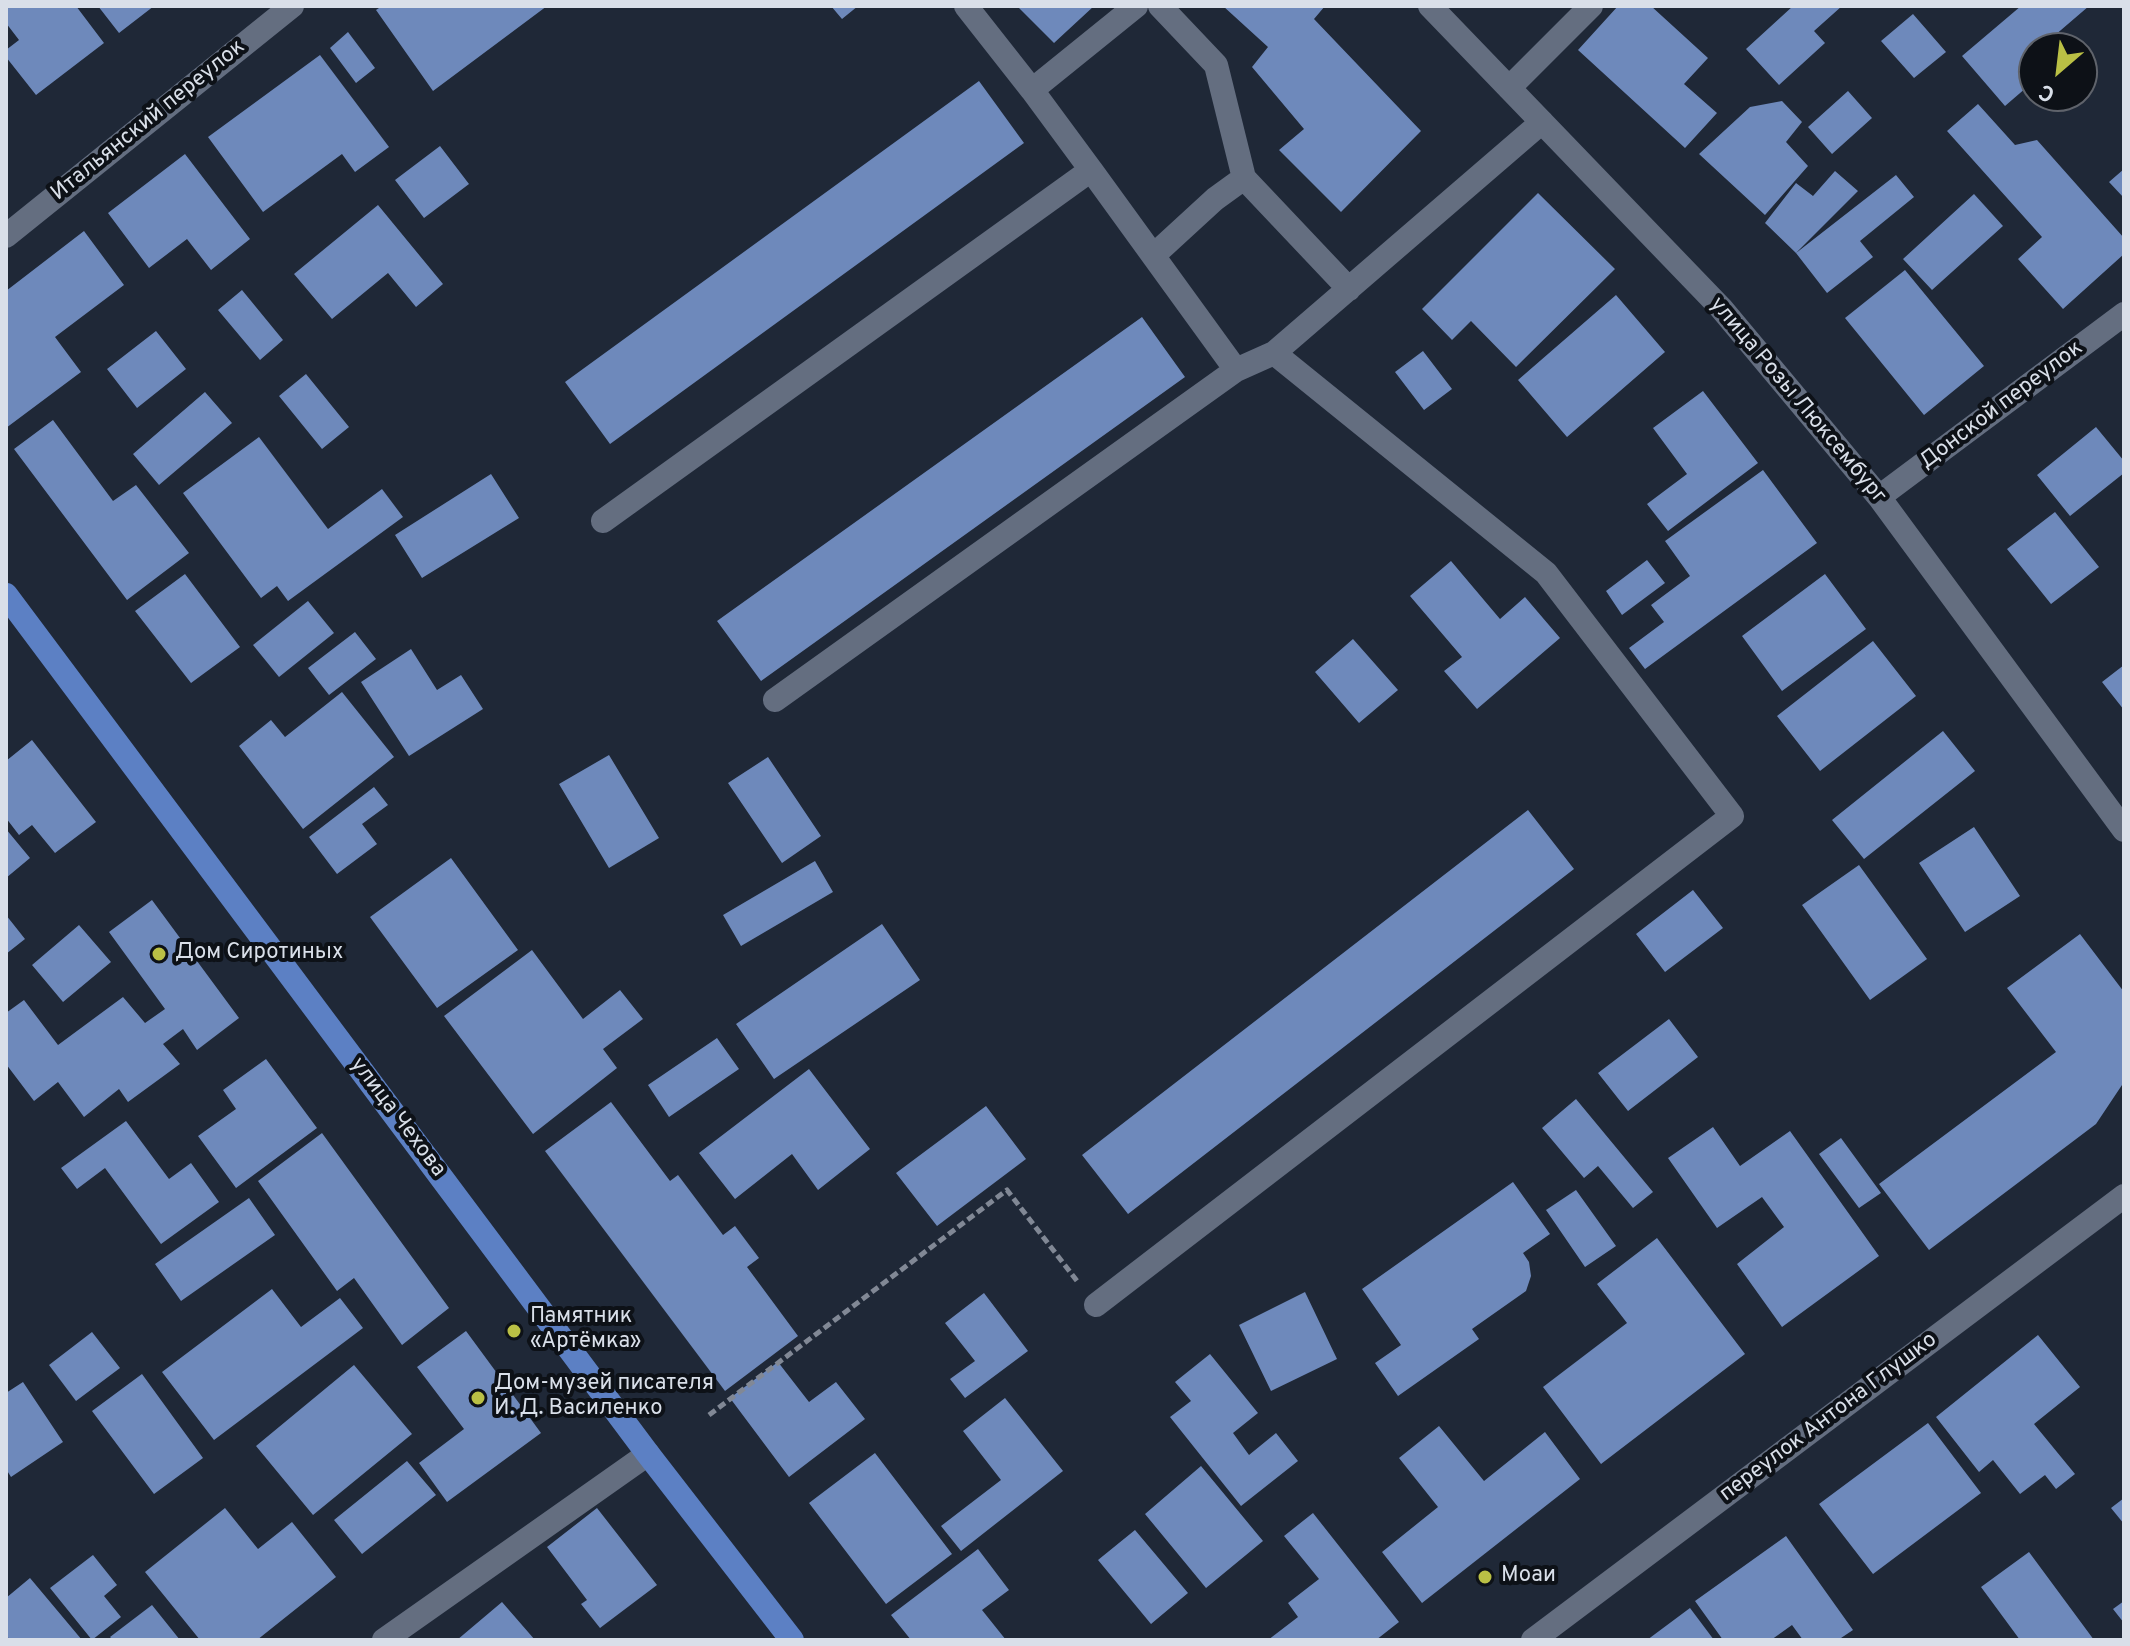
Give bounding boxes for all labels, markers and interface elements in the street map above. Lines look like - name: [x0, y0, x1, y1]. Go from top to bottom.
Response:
- north arrow: [2018, 32, 2098, 112]
- street label: Итальянский переулок: [47, 35, 251, 207]
- text: С: [2035, 77, 2060, 107]
- street label: улица Розы Люксембург: [1703, 293, 1891, 509]
- street label: Донской переулок: [1915, 336, 2089, 476]
- place label: Дом Сиротиных: [175, 941, 343, 967]
- marker: Дом Сиротиных: [150, 945, 168, 963]
- street label: улица Чехова: [344, 1053, 450, 1183]
- place label: Памятник «Артёмка»: [530, 1305, 641, 1356]
- marker: Памятник «Артёмка»: [505, 1322, 523, 1340]
- street label: переулок Антона Глушко: [1715, 1328, 1943, 1508]
- place label: Дом-музей писателя И. Д. Василенко: [494, 1372, 714, 1424]
- marker: Дом-музей писателя И. Д. Василенко: [469, 1389, 487, 1407]
- place label: Моаи: [1501, 1564, 1556, 1590]
- marker: Моаи: [1476, 1568, 1494, 1586]

